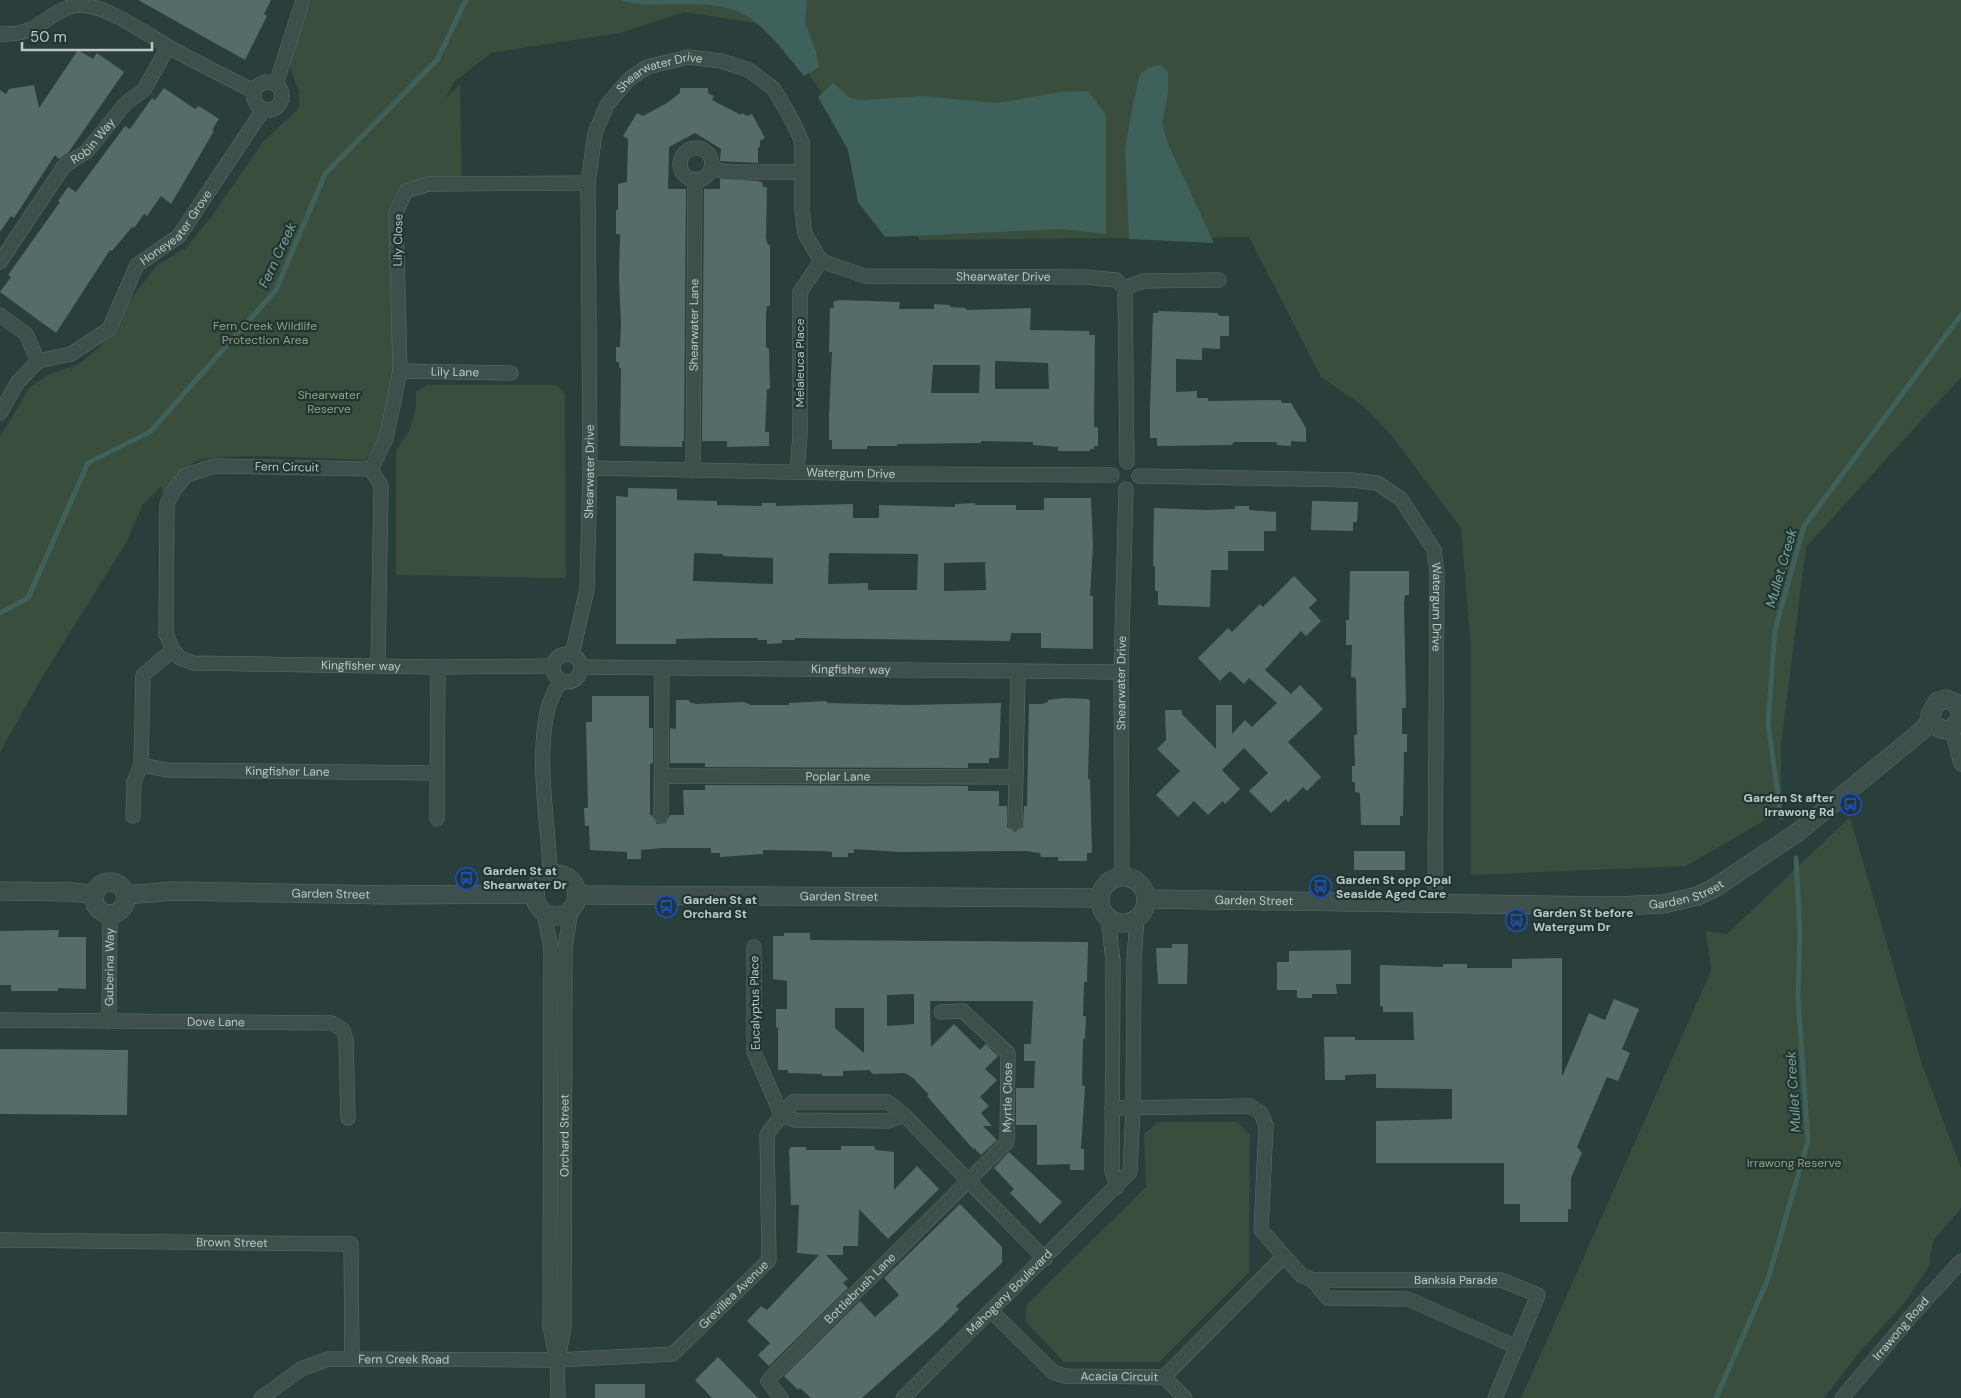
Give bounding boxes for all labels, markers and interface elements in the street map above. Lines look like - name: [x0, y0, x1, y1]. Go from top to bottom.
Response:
- scale bar: [22, 20, 152, 52]
- text: 50 m: [30, 27, 67, 47]
- street label: Shearwater Drive: [612, 49, 704, 96]
- street label: Robin Way: [67, 114, 119, 168]
- street label: Honeyeater Grove: [137, 186, 216, 269]
- street label: Lily Close: [390, 213, 406, 267]
- water label: Fern Creek: [254, 219, 300, 291]
- street label: Shearwater Drive: [956, 268, 1051, 285]
- street label: Shearwater Lane: [686, 278, 702, 371]
- park label: Fern Creek Wildlife Protection Area: [213, 318, 317, 348]
- street label: Melaleuca Place: [792, 318, 808, 407]
- street label: Lily Lane: [431, 364, 479, 380]
- park label: Shearwater Reserve: [298, 387, 361, 417]
- street label: Shearwater Drive: [581, 424, 598, 519]
- street label: Fern Circuit: [255, 458, 320, 476]
- street label: Watergum Drive: [806, 464, 896, 482]
- water label: Mullet Creek: [1761, 525, 1801, 610]
- street label: Watergum Drive: [1428, 561, 1445, 652]
- street label: Shearwater Drive: [1113, 635, 1130, 730]
- street label: Kingfisher way: [321, 657, 401, 674]
- street label: Kingfisher way: [811, 661, 891, 678]
- street label: Kingfisher Lane: [245, 763, 330, 780]
- street label: Poplar Lane: [806, 768, 871, 785]
- place label: Garden St after Irrawong Rd: [1744, 790, 1834, 820]
- bus stop icon: Garden St after Irrawong Rd: [1838, 793, 1862, 817]
- place label: Garden St at Shearwater Dr: [483, 863, 567, 893]
- bus stop icon: Garden St at Shearwater Dr: [455, 866, 479, 890]
- place label: Garden St opp Opal Seaside Aged Care: [1336, 872, 1451, 902]
- bus stop icon: Garden St opp Opal Seaside Aged Care: [1308, 875, 1332, 899]
- street label: Garden Street: [1648, 876, 1727, 913]
- street label: Garden Street: [291, 885, 370, 903]
- street label: Garden Street: [800, 888, 879, 905]
- place label: Garden St at Orchard St: [683, 892, 757, 922]
- street label: Garden Street: [1215, 892, 1294, 909]
- bus stop icon: Garden St at Orchard St: [655, 895, 679, 919]
- place label: Garden St before Watergum Dr: [1533, 905, 1633, 935]
- bus stop icon: Garden St before Watergum Dr: [1505, 908, 1529, 932]
- street label: Guberina Way: [101, 927, 118, 1006]
- street label: Eucalyptus Place: [746, 956, 764, 1050]
- street label: Dove Lane: [187, 1014, 245, 1030]
- water label: Mullet Creek: [1781, 1050, 1805, 1133]
- street label: Myrtle Close: [999, 1062, 1016, 1133]
- street label: Orchard Street: [556, 1094, 573, 1177]
- park label: Irrawong Reserve: [1747, 1155, 1841, 1171]
- street label: Brown Street: [196, 1234, 268, 1251]
- street label: Mahogany Boulevard: [963, 1246, 1056, 1338]
- street label: Bottlebrush Lane: [821, 1249, 899, 1327]
- street label: Grevillea Avenue: [695, 1257, 772, 1333]
- street label: Banksia Parade: [1414, 1272, 1498, 1288]
- street label: Irrawong Road: [1869, 1293, 1933, 1364]
- street label: Fern Creek Road: [358, 1351, 449, 1368]
- street label: Acacia Circuit: [1080, 1368, 1159, 1385]

